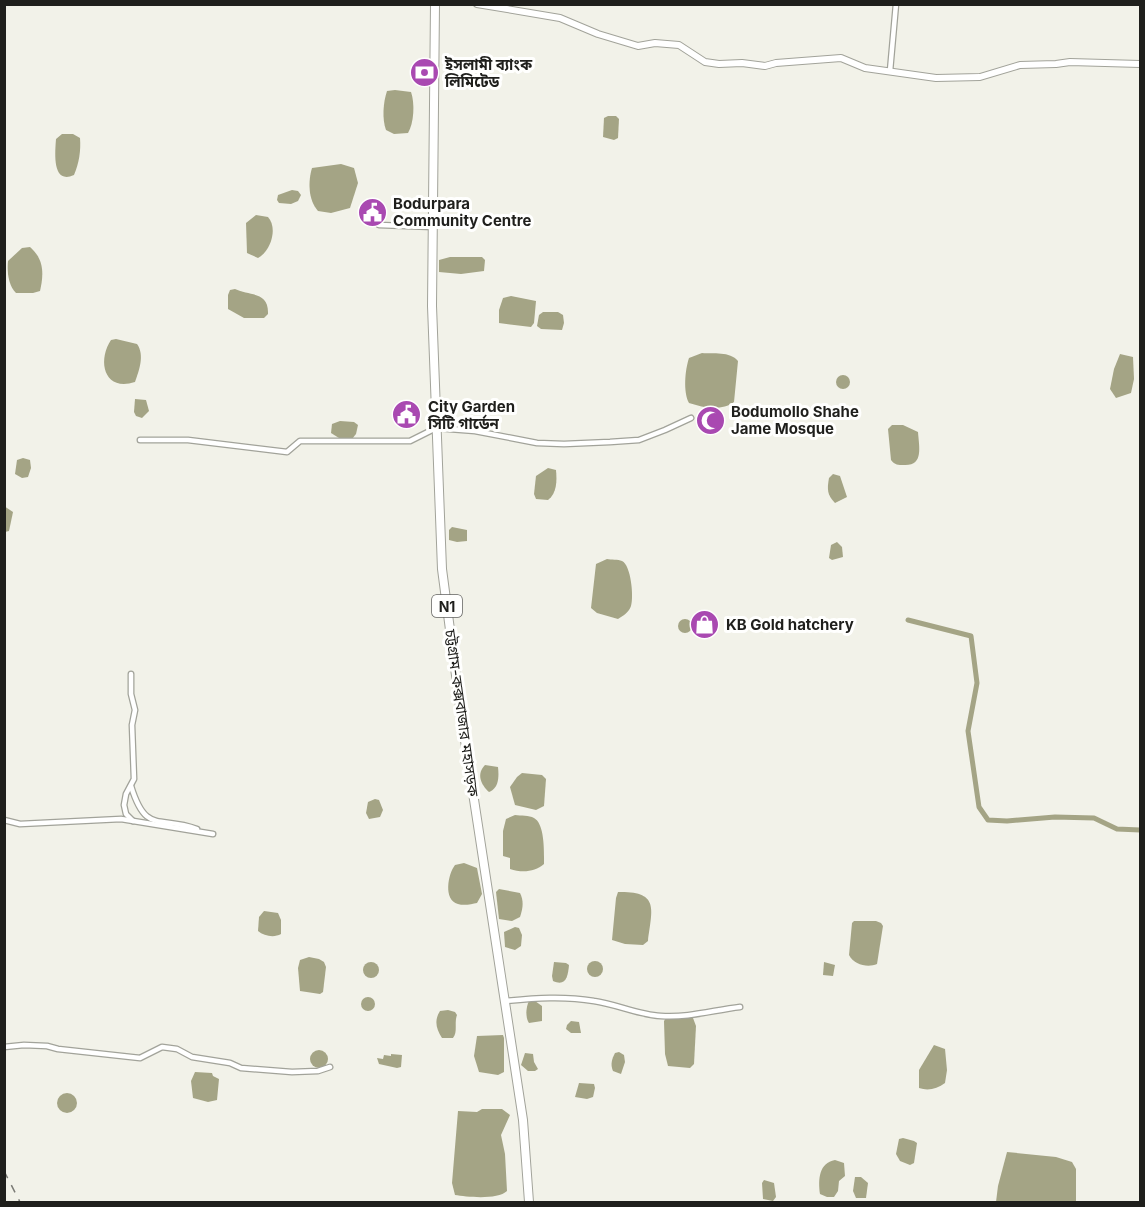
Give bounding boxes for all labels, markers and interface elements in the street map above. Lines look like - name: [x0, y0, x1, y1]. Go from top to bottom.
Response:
- place label: ইসলামী ব্যাংক লিমিটেড: [444, 55, 533, 91]
- bank icon: ইসলামী ব্যাংক লিমিটেড: [408, 57, 440, 89]
- place label: Bodurpara Community Centre: [393, 194, 531, 230]
- public building icon: Bodurpara Community Centre: [356, 196, 388, 228]
- place label: City Garden সিটি গার্ডেন: [427, 397, 515, 433]
- public building icon: City Garden সিটি গার্ডেন: [391, 399, 423, 431]
- place label: Bodumollo Shahe Jame Mosque: [731, 402, 859, 438]
- mosque icon: Bodumollo Shahe Jame Mosque: [694, 404, 726, 436]
- road number: N1: [432, 595, 462, 617]
- shop icon: KB Gold hatchery: [689, 608, 721, 640]
- place label: KB Gold hatchery: [726, 615, 854, 634]
- street label: চট্টগ্রাম-কক্সবাজার মহাসড়ক: [441, 627, 483, 799]

